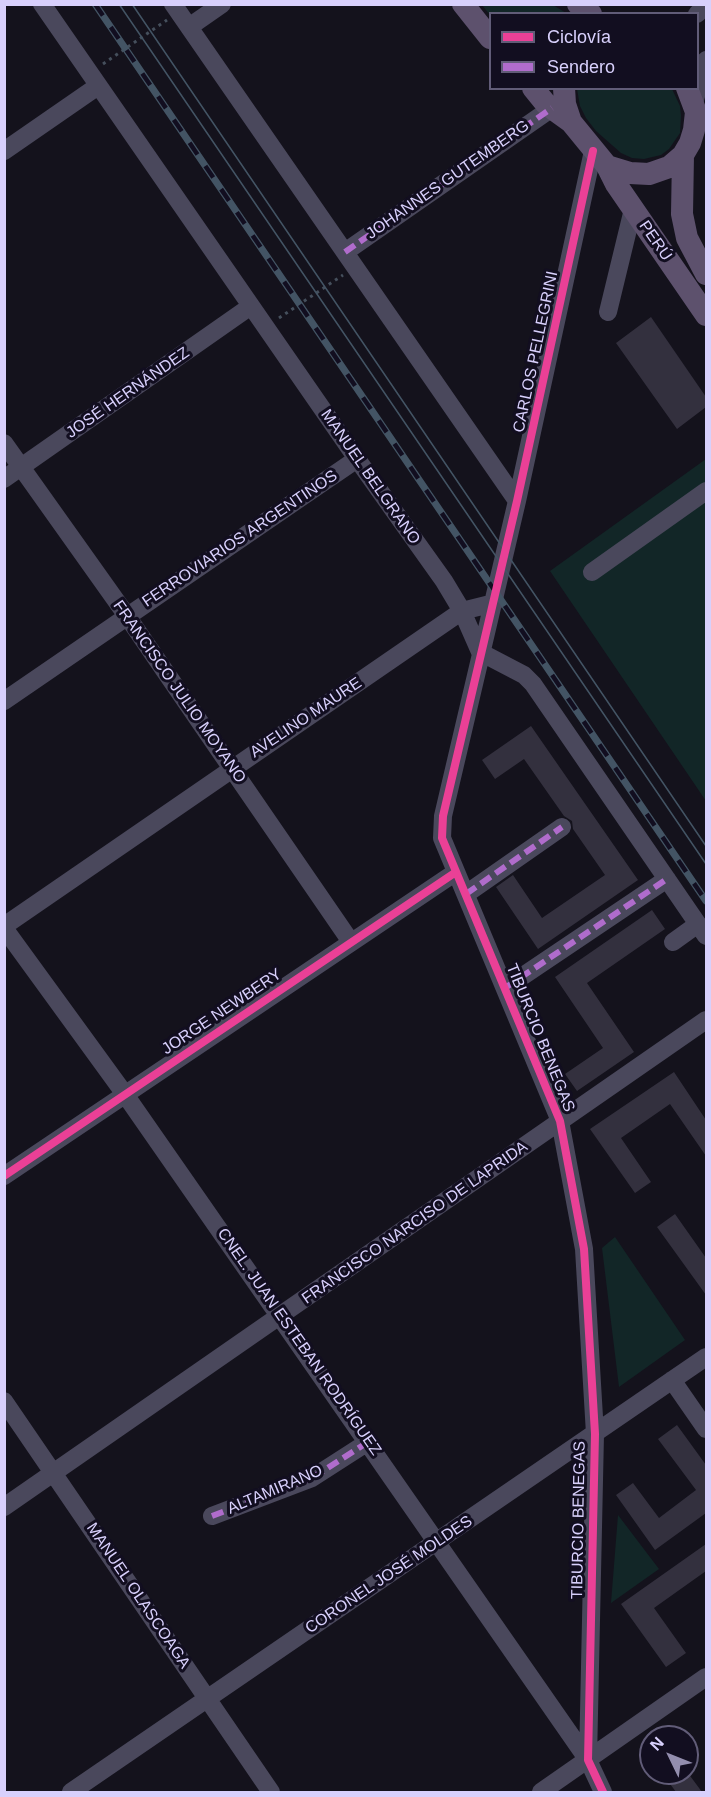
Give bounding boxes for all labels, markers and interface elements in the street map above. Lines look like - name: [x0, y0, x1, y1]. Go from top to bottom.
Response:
- legend: [489, 12, 699, 90]
- text: Ciclovía: [547, 27, 611, 47]
- text: Sendero: [547, 57, 615, 77]
- street label: JOHANNES GUTEMBERG: [363, 116, 533, 244]
- street label: PERÚ: [634, 217, 676, 265]
- street label: CARLOS PELLEGRINI: [510, 270, 562, 434]
- street label: JOSÉ HERNÁNDEZ: [63, 343, 193, 443]
- street label: MANUEL BELGRANO: [316, 406, 424, 548]
- street label: FERROVIARIOS ARGENTINOS: [139, 466, 341, 612]
- street label: FRANCISCO JULIO MOYANO: [109, 597, 249, 787]
- street label: AVELINO MAURE: [247, 674, 365, 762]
- street label: TIBURCIO BENEGAS: [501, 961, 579, 1115]
- street label: JORGE NEWBERY: [159, 965, 285, 1059]
- street label: FRANCISCO NARCISO DE LAPRIDA: [298, 1137, 532, 1309]
- street label: CNEL. JUAN ESTEBAN RODRÍGUEZ: [213, 1225, 385, 1459]
- street label: TIBURCIO BENEGAS: [568, 1441, 590, 1599]
- street label: ALTAMIRANO: [224, 1461, 326, 1519]
- street label: CORONEL JOSÉ MOLDES: [302, 1512, 476, 1638]
- street label: MANUEL OLASCOAGA: [82, 1519, 194, 1673]
- north arrow: [639, 1725, 699, 1785]
- text: N: [647, 1734, 667, 1754]

